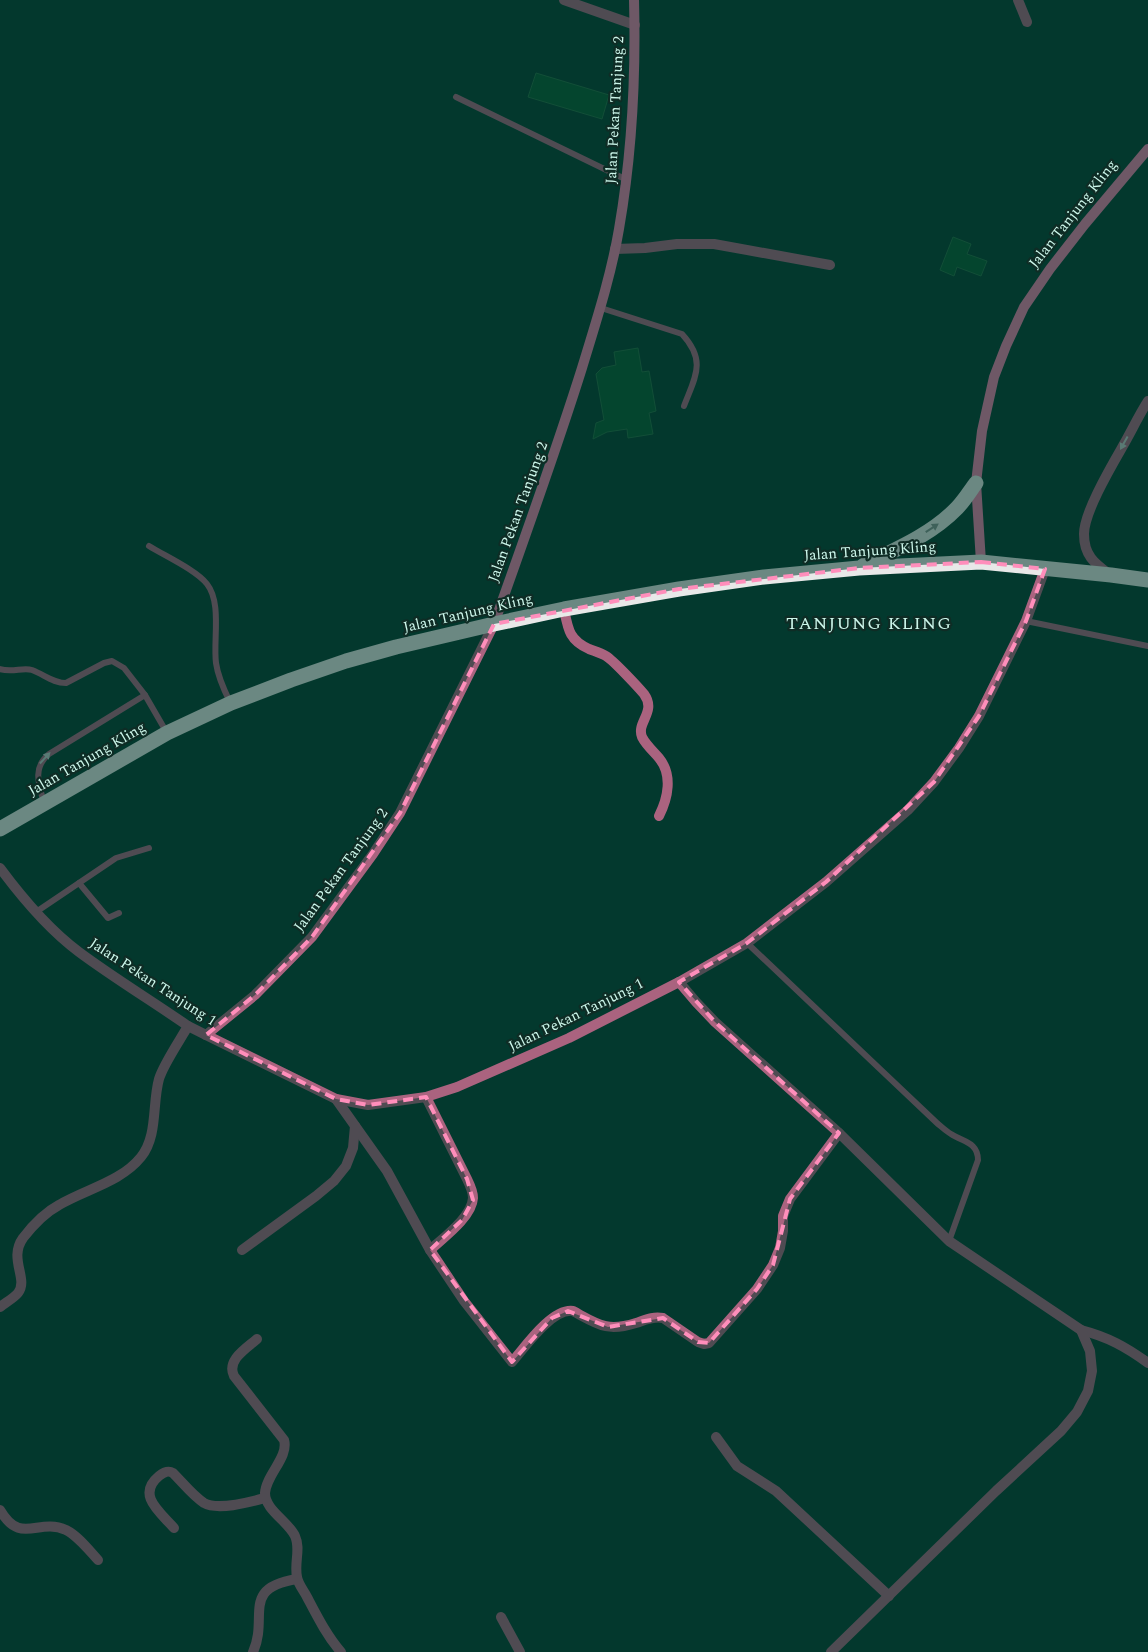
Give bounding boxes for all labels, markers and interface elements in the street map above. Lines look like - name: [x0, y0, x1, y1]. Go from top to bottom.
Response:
- street label: Jalan Pekan Tanjung 2: [600, 35, 630, 185]
- street label: Jalan Tanjung Kling: [1023, 155, 1123, 273]
- one-way arrow: [1120, 437, 1129, 450]
- street label: Jalan Pekan Tanjung 2: [482, 438, 554, 586]
- one-way arrow: [926, 523, 939, 533]
- street label: Jalan Tanjung Kling: [803, 535, 937, 567]
- street label: Jalan Tanjung Kling: [401, 587, 535, 639]
- district label: TANJUNG KLING: [786, 610, 952, 637]
- street label: Jalan Tanjung Kling: [24, 716, 150, 802]
- one-way arrow: [40, 752, 51, 765]
- street label: Jalan Pekan Tanjung 2: [288, 803, 394, 937]
- street label: Jalan Pekan Tanjung 1: [85, 932, 221, 1032]
- street label: Jalan Pekan Tanjung 1: [504, 972, 648, 1058]

